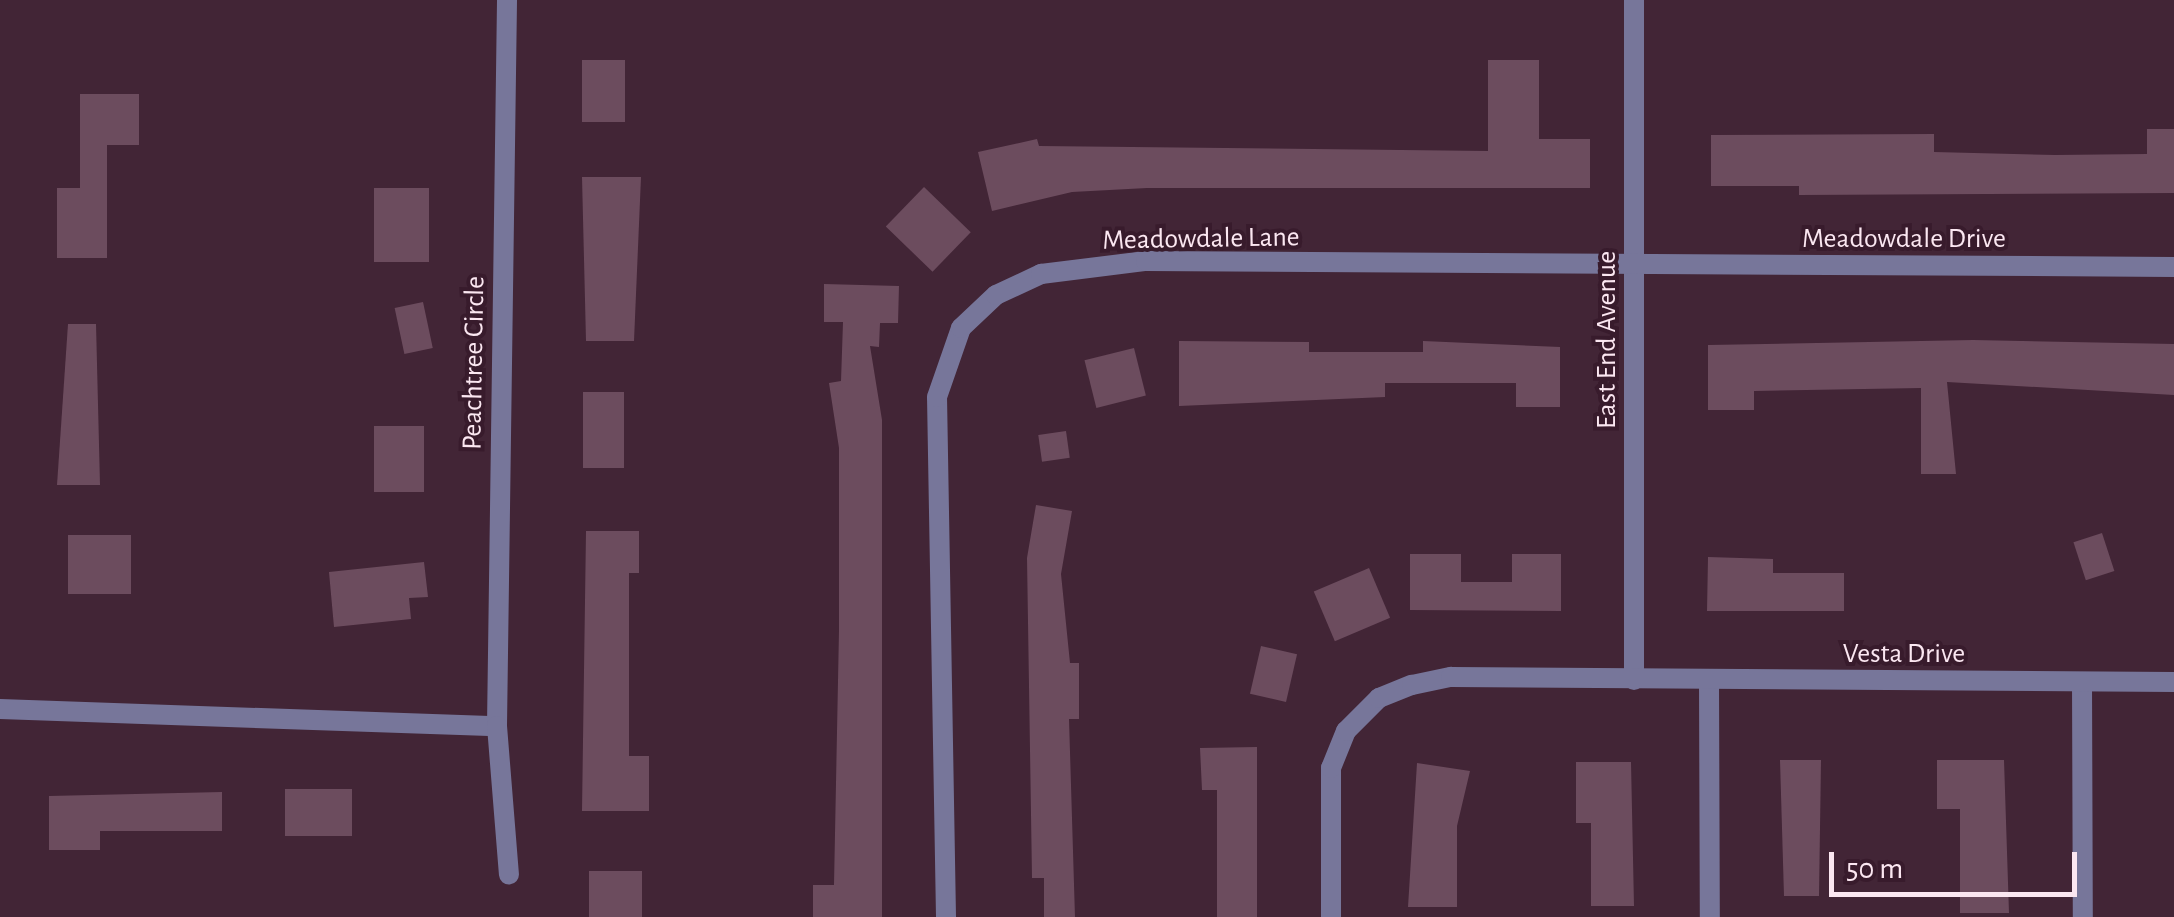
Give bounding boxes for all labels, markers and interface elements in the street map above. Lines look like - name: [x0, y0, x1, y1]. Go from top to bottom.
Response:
- street label: Meadowdale Lane: [1102, 220, 1300, 258]
- street label: Meadowdale Drive: [1802, 222, 2006, 256]
- street label: East End Avenue: [1590, 251, 1624, 429]
- street label: Peachtree Circle: [456, 276, 492, 450]
- street label: Vesta Drive: [1843, 637, 1965, 671]
- scale bar: [1834, 832, 2082, 894]
- text: 50 m: [1846, 854, 1903, 884]

